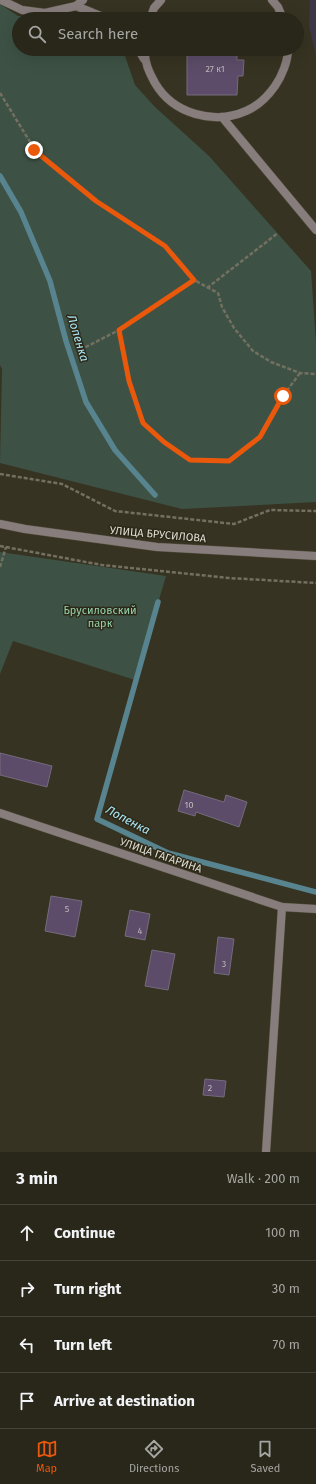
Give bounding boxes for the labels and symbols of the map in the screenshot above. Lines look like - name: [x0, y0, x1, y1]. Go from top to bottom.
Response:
- house number: 27 к1: [205, 64, 225, 74]
- route end: [25, 141, 43, 159]
- water label: Лопенка: [64, 312, 92, 363]
- route start: [274, 387, 292, 405]
- street label: УЛИЦА БРУСИЛОВА: [109, 524, 207, 545]
- park label: Брусиловский парк: [63, 604, 137, 630]
- house number: 10: [185, 800, 193, 810]
- water label: Лопенка: [103, 802, 153, 838]
- street label: УЛИЦА ГАГАРИНА: [118, 835, 204, 876]
- house number: 5: [65, 904, 70, 914]
- house number: 4: [138, 926, 143, 936]
- house number: 3: [222, 959, 226, 969]
- house number: 2: [208, 1083, 212, 1093]

